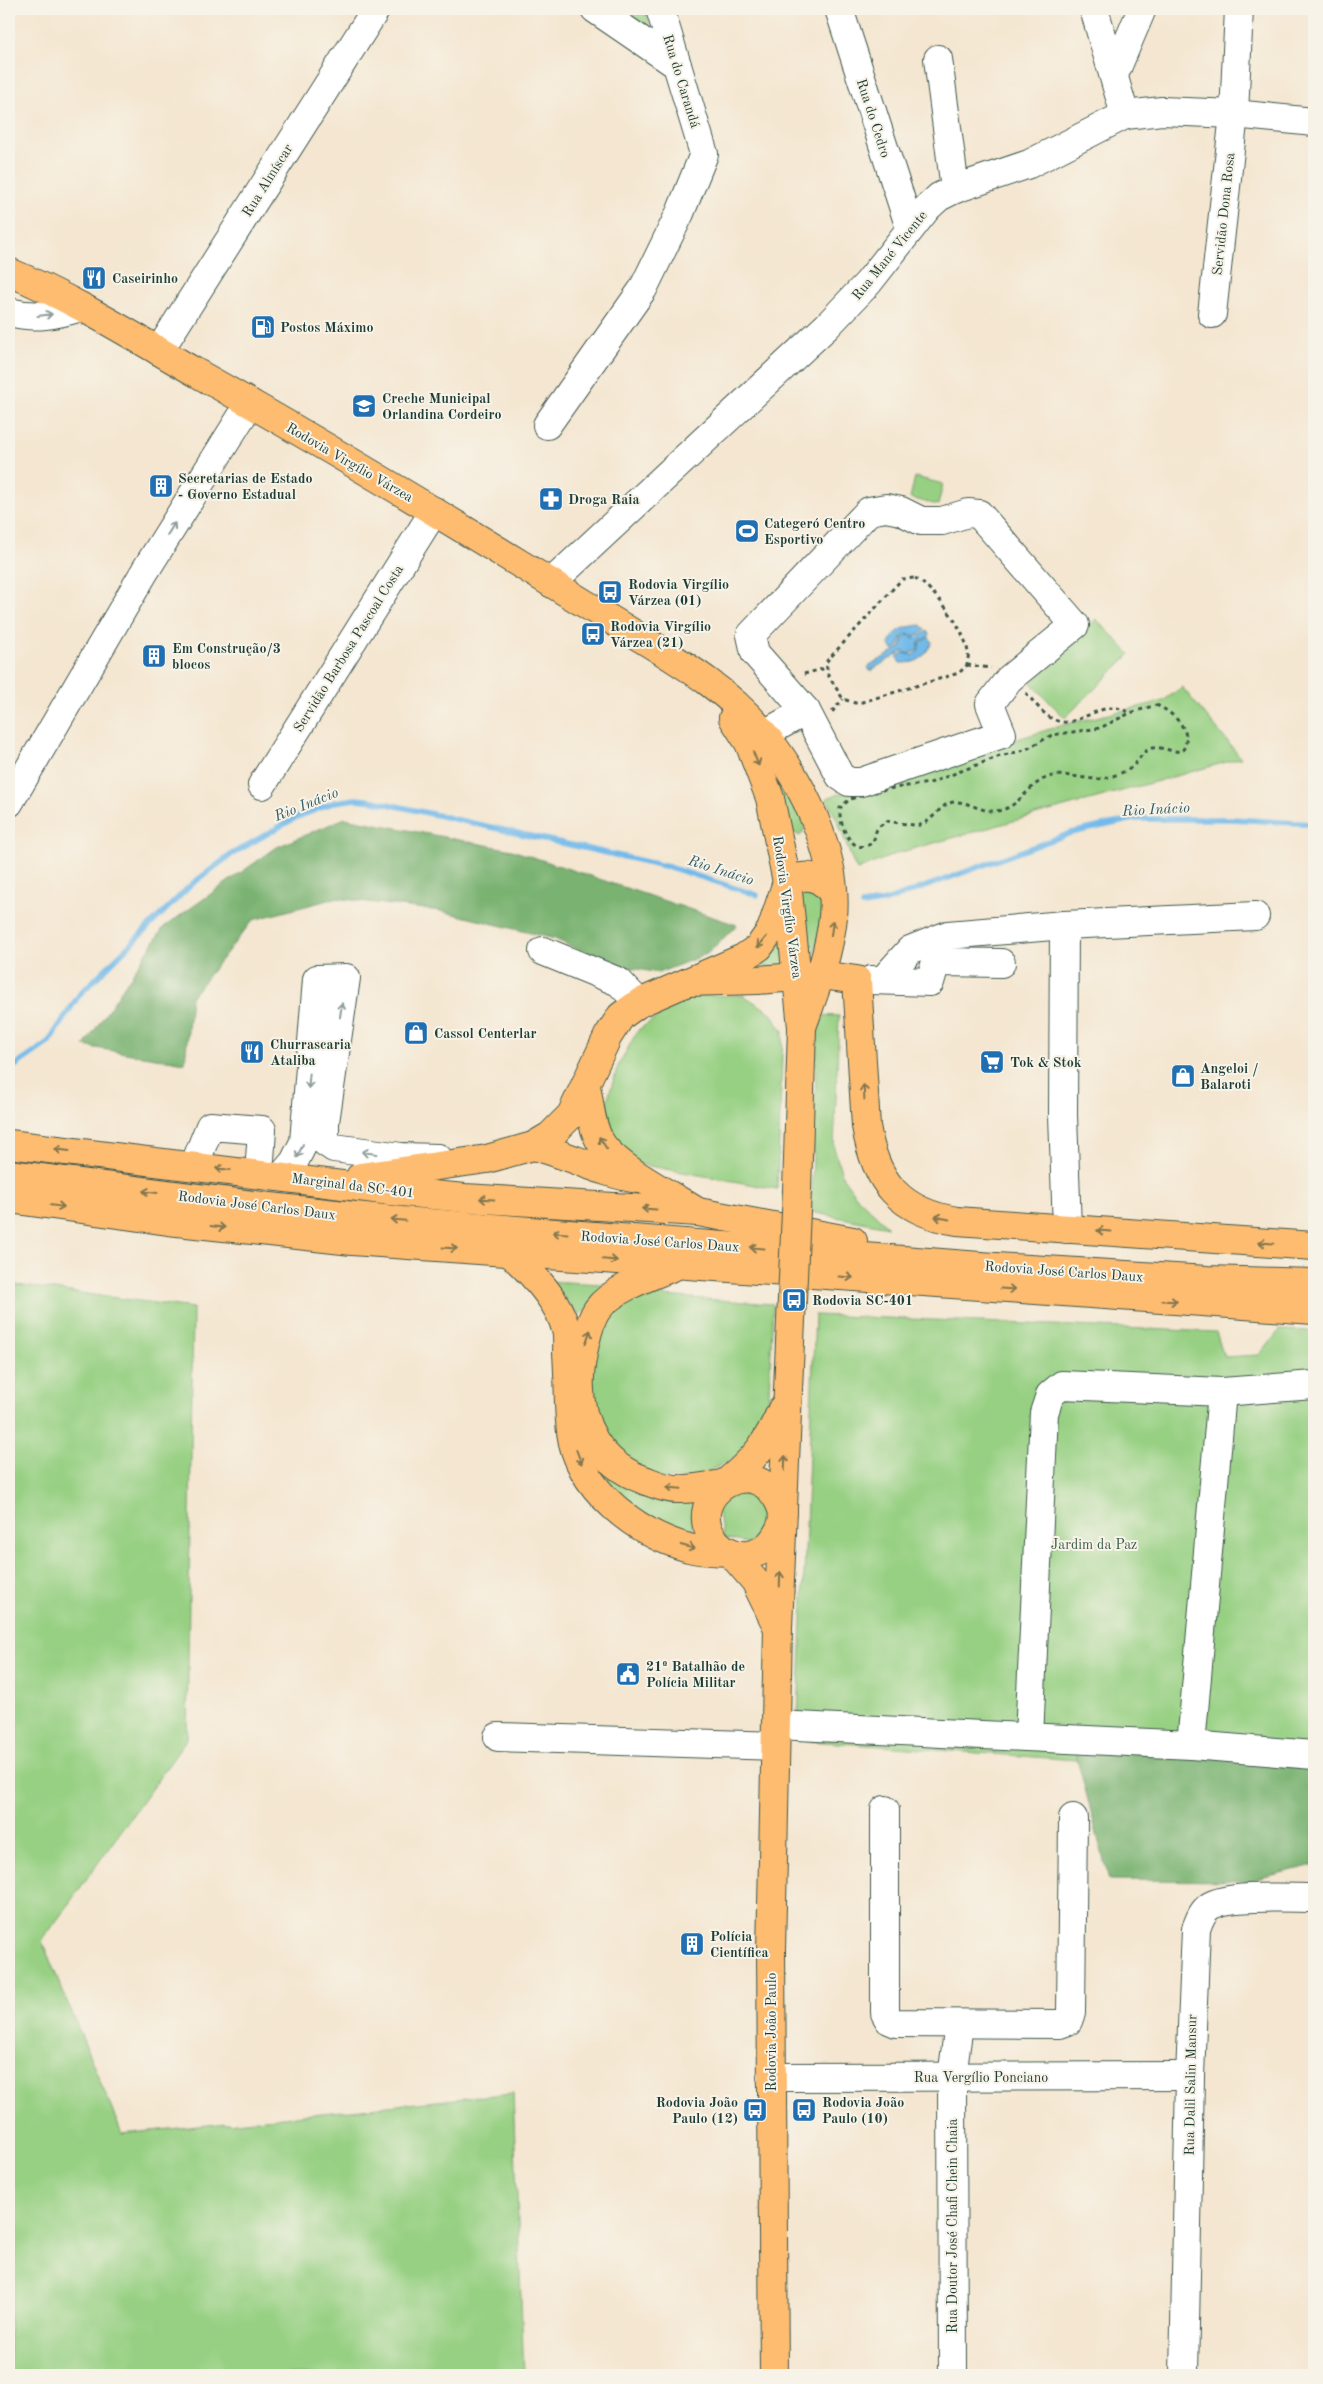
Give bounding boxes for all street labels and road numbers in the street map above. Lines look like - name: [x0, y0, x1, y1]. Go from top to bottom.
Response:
- street label: Rua do Carandá: [660, 33, 702, 130]
- street label: Rua do Cedro: [854, 77, 892, 160]
- street label: Rua Almíscar: [240, 142, 296, 219]
- street label: Servidão Dona Rosa: [1211, 152, 1237, 276]
- street label: Rua Mané Vicente: [850, 208, 930, 303]
- street label: Rodovia Virgílio Várzea: [284, 421, 415, 505]
- street label: Servidão Barbosa Pascoal Costa: [291, 562, 406, 735]
- street label: Rodovia Virgílio Várzea: [770, 835, 804, 979]
- street label: Marginal da SC-401: [291, 1172, 415, 1200]
- street label: Rodovia José Carlos Daux: [177, 1189, 337, 1223]
- street label: Rodovia José Carlos Daux: [580, 1229, 740, 1255]
- street label: Rodovia José Carlos Daux: [984, 1259, 1144, 1285]
- street label: Rodovia João Paulo: [765, 1972, 779, 2091]
- street label: Rua Dalil Salin Mansur: [1183, 2014, 1199, 2156]
- street label: Rua Vergílio Ponciano: [914, 2071, 1048, 2085]
- street label: Rua Doutor José Chafi Chein Chaia: [946, 2119, 960, 2333]

